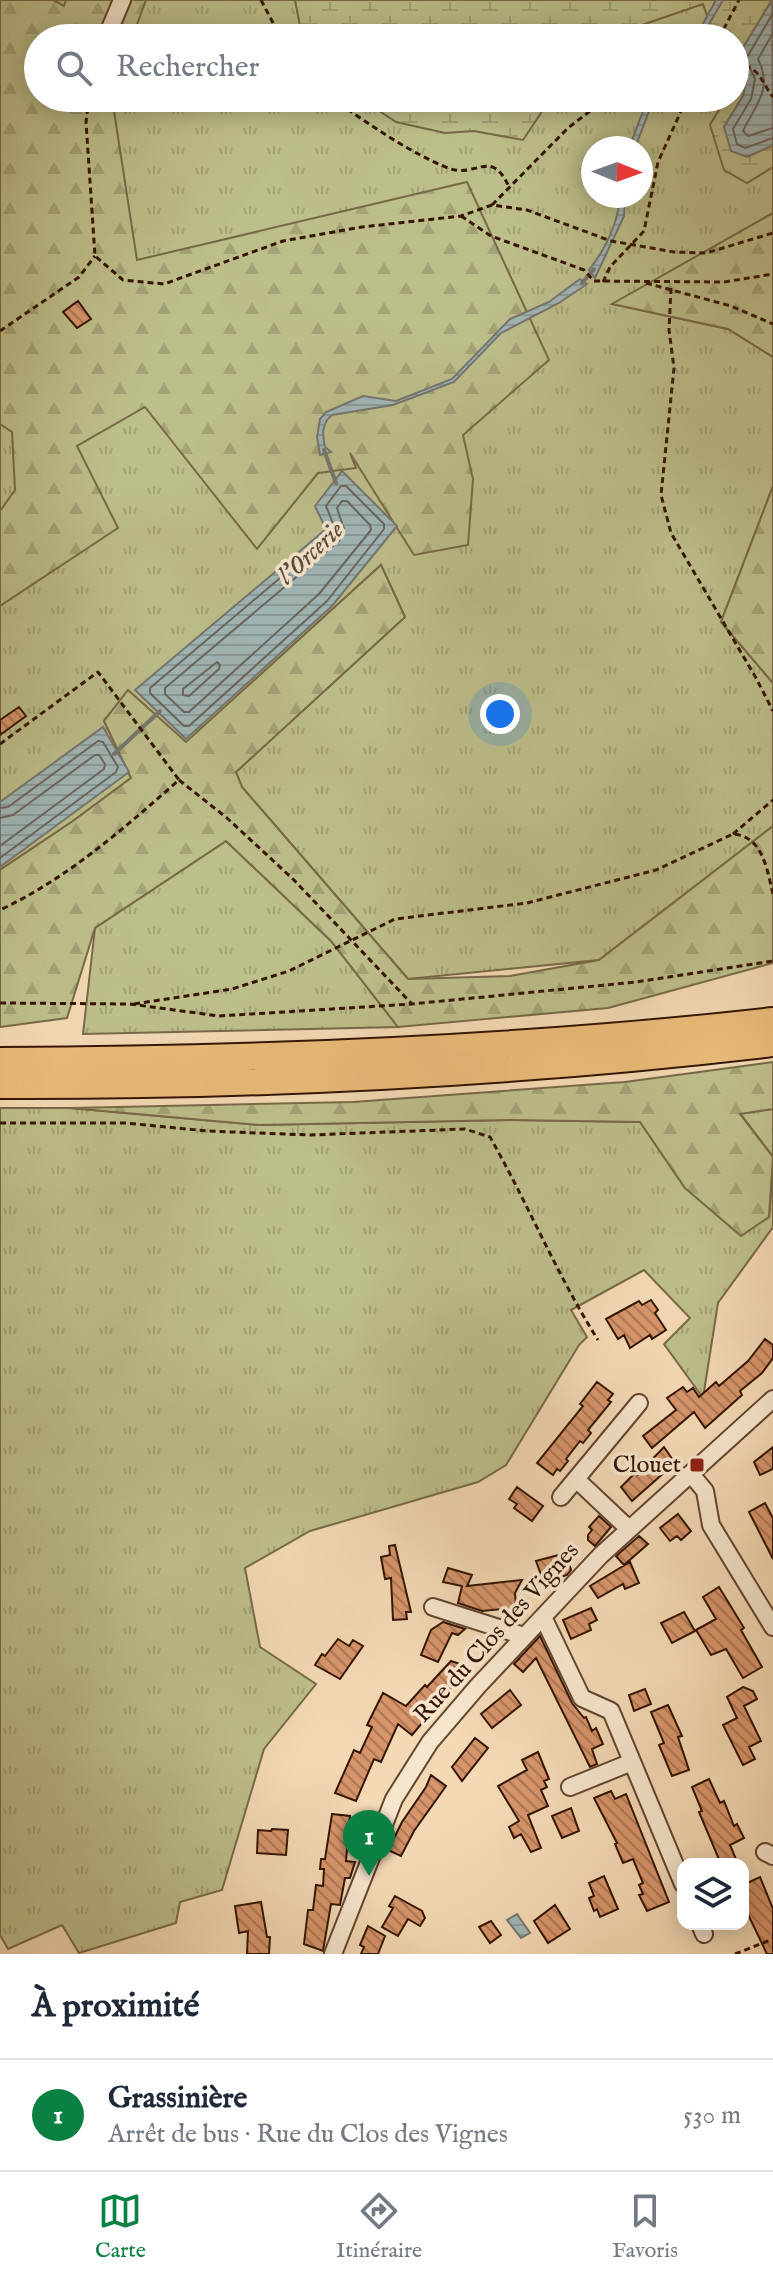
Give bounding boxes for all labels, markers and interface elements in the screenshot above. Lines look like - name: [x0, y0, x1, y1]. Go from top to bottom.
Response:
- search box: [24, 24, 749, 112]
- icon: search: [52, 46, 96, 90]
- text: Rechercher: [116, 49, 260, 87]
- north arrow: [581, 136, 653, 208]
- water label: l'Orcerie: [271, 514, 351, 592]
- your location: [480, 694, 520, 734]
- place label: Clouet: [613, 1450, 681, 1481]
- marker: Clouet: [688, 1456, 706, 1474]
- street label: Rue du Clos des Vignes: [408, 1536, 586, 1730]
- pin: 1: [343, 1810, 395, 1876]
- map controls: [677, 1858, 749, 1930]
- button: layers: [677, 1858, 749, 1930]
- text: À proximité: [32, 1985, 199, 2028]
- text: Grassinière: [108, 2080, 247, 2118]
- text: 1: [53, 2099, 63, 2132]
- text: 530 m: [683, 2099, 741, 2132]
- text: Arrêt de bus · Rue du Clos des Vignes: [108, 2118, 508, 2151]
- tab: Carte: [95, 2189, 146, 2265]
- tab: Itinéraire: [336, 2189, 422, 2265]
- tab: Favoris: [612, 2189, 678, 2265]

